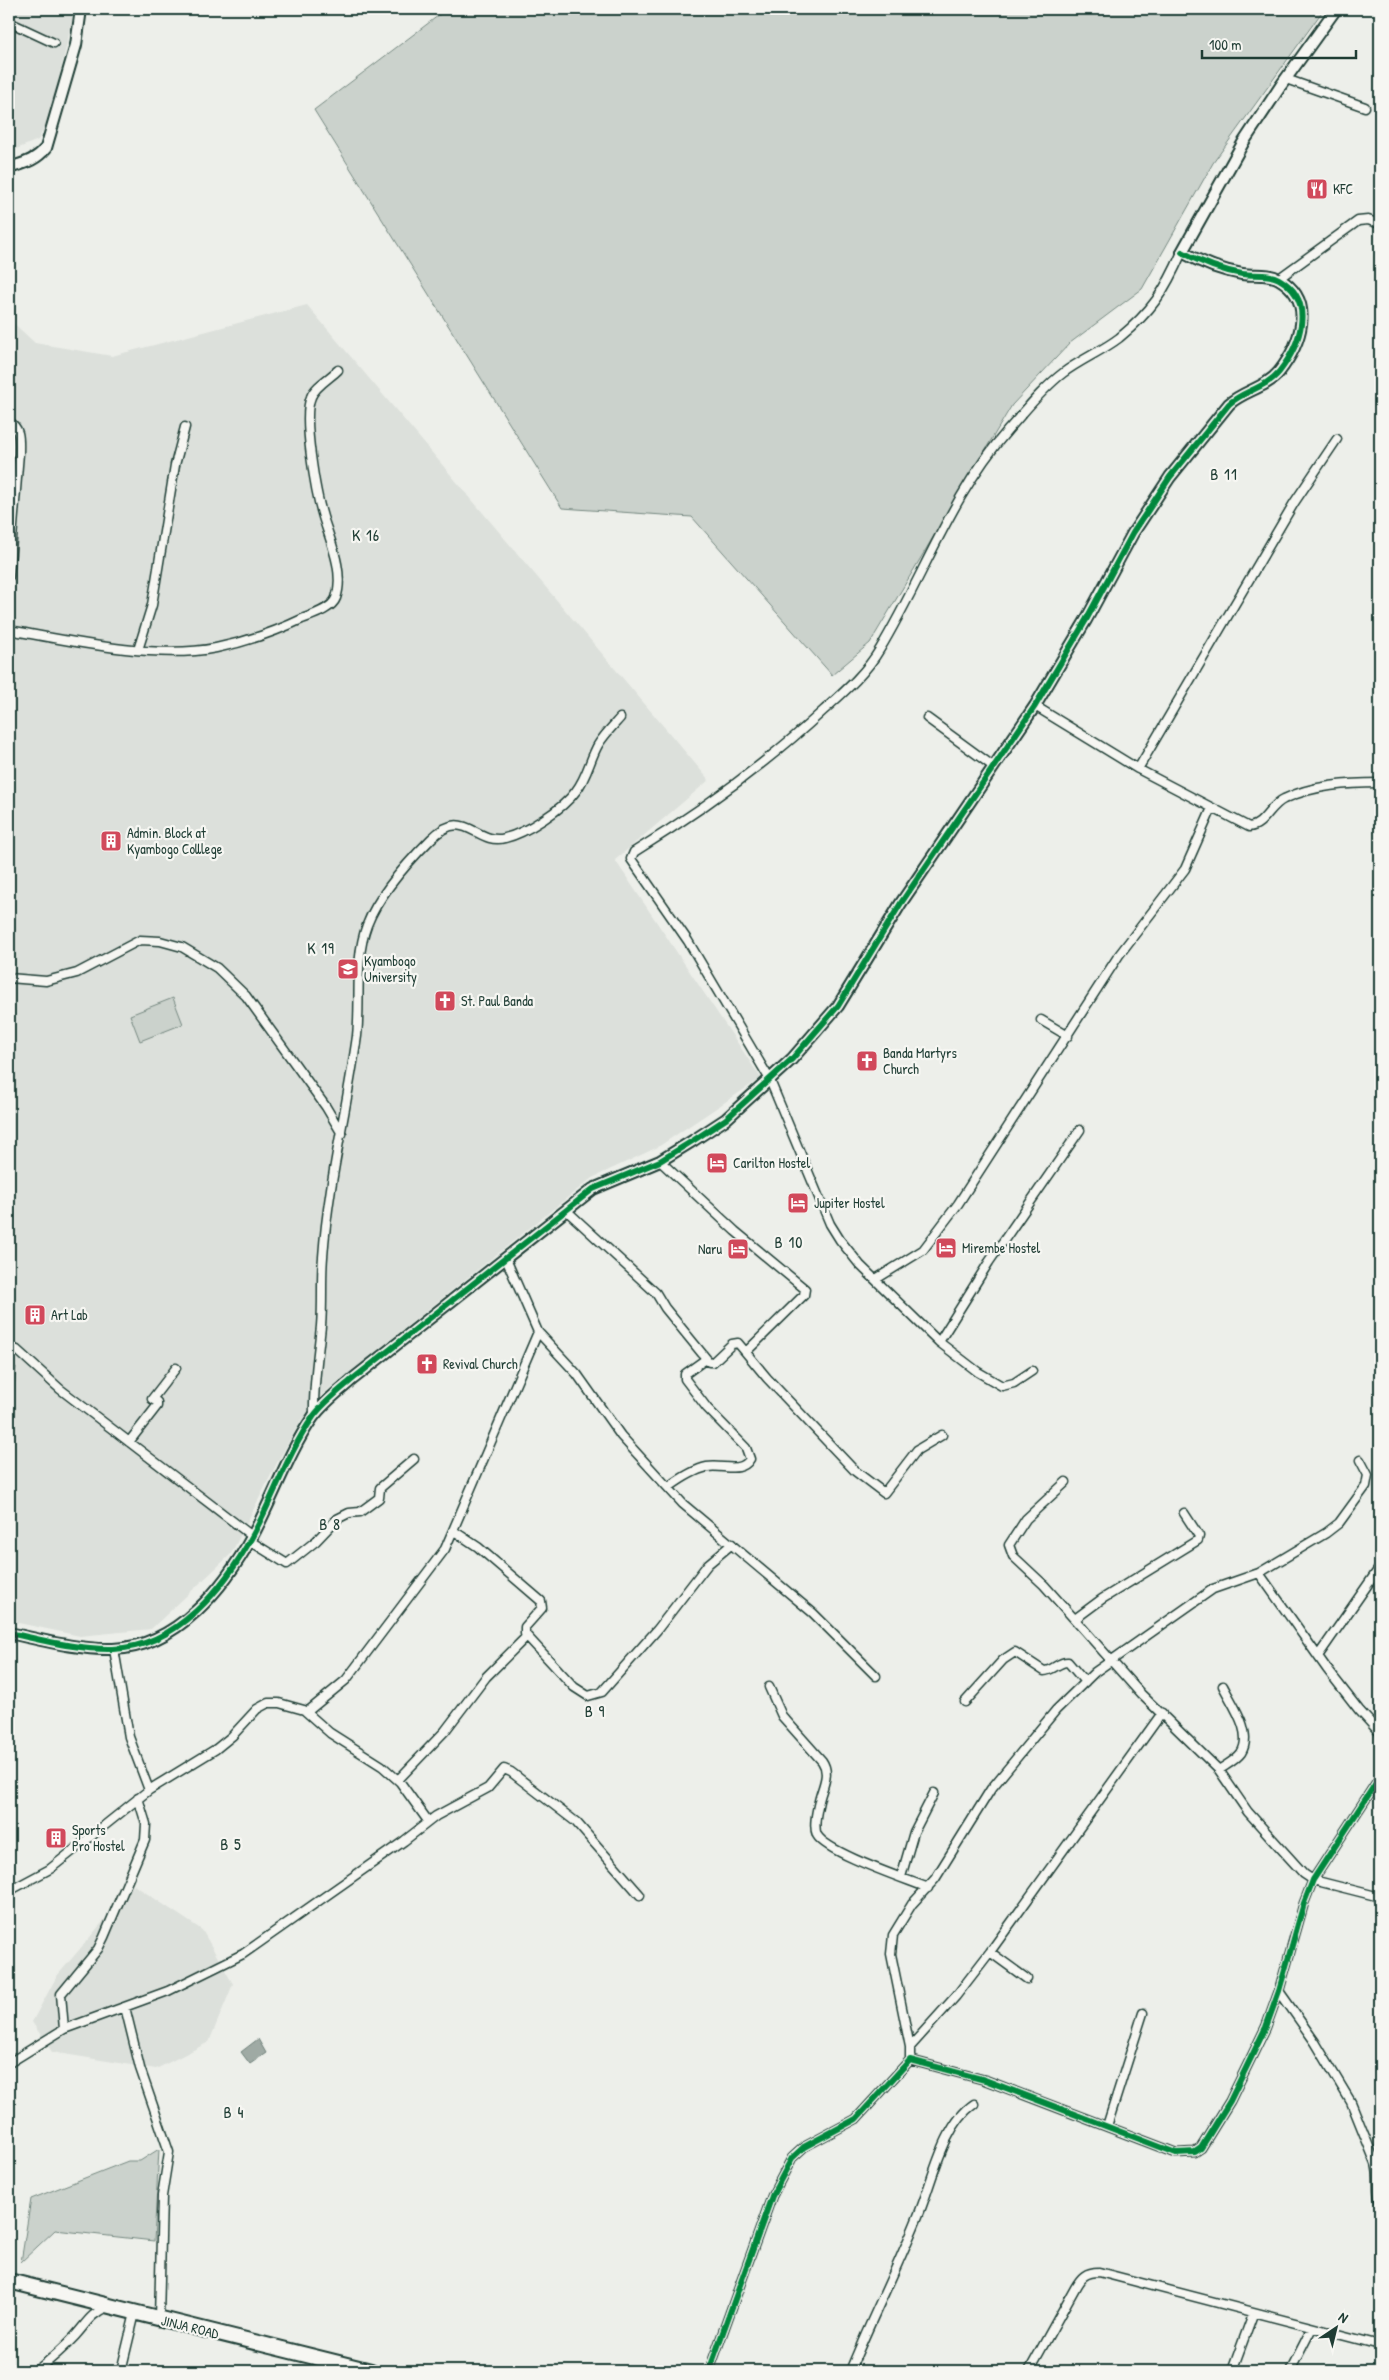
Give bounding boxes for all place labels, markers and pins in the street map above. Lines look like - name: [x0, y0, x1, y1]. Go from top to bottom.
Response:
- restaurant icon: KFC: [1305, 177, 1329, 201]
- place label: KFC: [1333, 179, 1354, 198]
- place label: Admin. Block at Kyambogo Colllege: [127, 823, 223, 859]
- building icon: Admin. Block at Kyambogo Colllege: [99, 829, 123, 853]
- place label: Kyambogo University: [364, 951, 417, 987]
- school or university icon: Kyambogo University: [336, 957, 360, 981]
- church icon: St. Paul Banda: [433, 989, 457, 1013]
- place label: St. Paul Banda: [461, 991, 534, 1010]
- place label: Banda Martyrs Church: [883, 1043, 957, 1078]
- church icon: Banda Martyrs Church: [855, 1049, 879, 1073]
- hotel icon: Carilton Hostel: [705, 1151, 729, 1175]
- place label: Carilton Hostel: [733, 1153, 810, 1172]
- hotel icon: Jupiter Hostel: [786, 1191, 810, 1215]
- place label: Jupiter Hostel: [814, 1193, 885, 1213]
- hotel icon: Mirembe Hostel: [934, 1236, 958, 1260]
- hotel icon: Naru: [726, 1237, 750, 1261]
- place label: Mirembe Hostel: [962, 1238, 1040, 1257]
- place label: Naru: [698, 1239, 722, 1258]
- building icon: Art Lab: [23, 1303, 47, 1327]
- place label: Art Lab: [51, 1305, 88, 1324]
- church icon: Revival Church: [415, 1352, 439, 1376]
- place label: Revival Church: [443, 1354, 518, 1373]
- place label: Sports Pro Hostel: [72, 1820, 125, 1855]
- building icon: Sports Pro Hostel: [44, 1826, 68, 1850]

